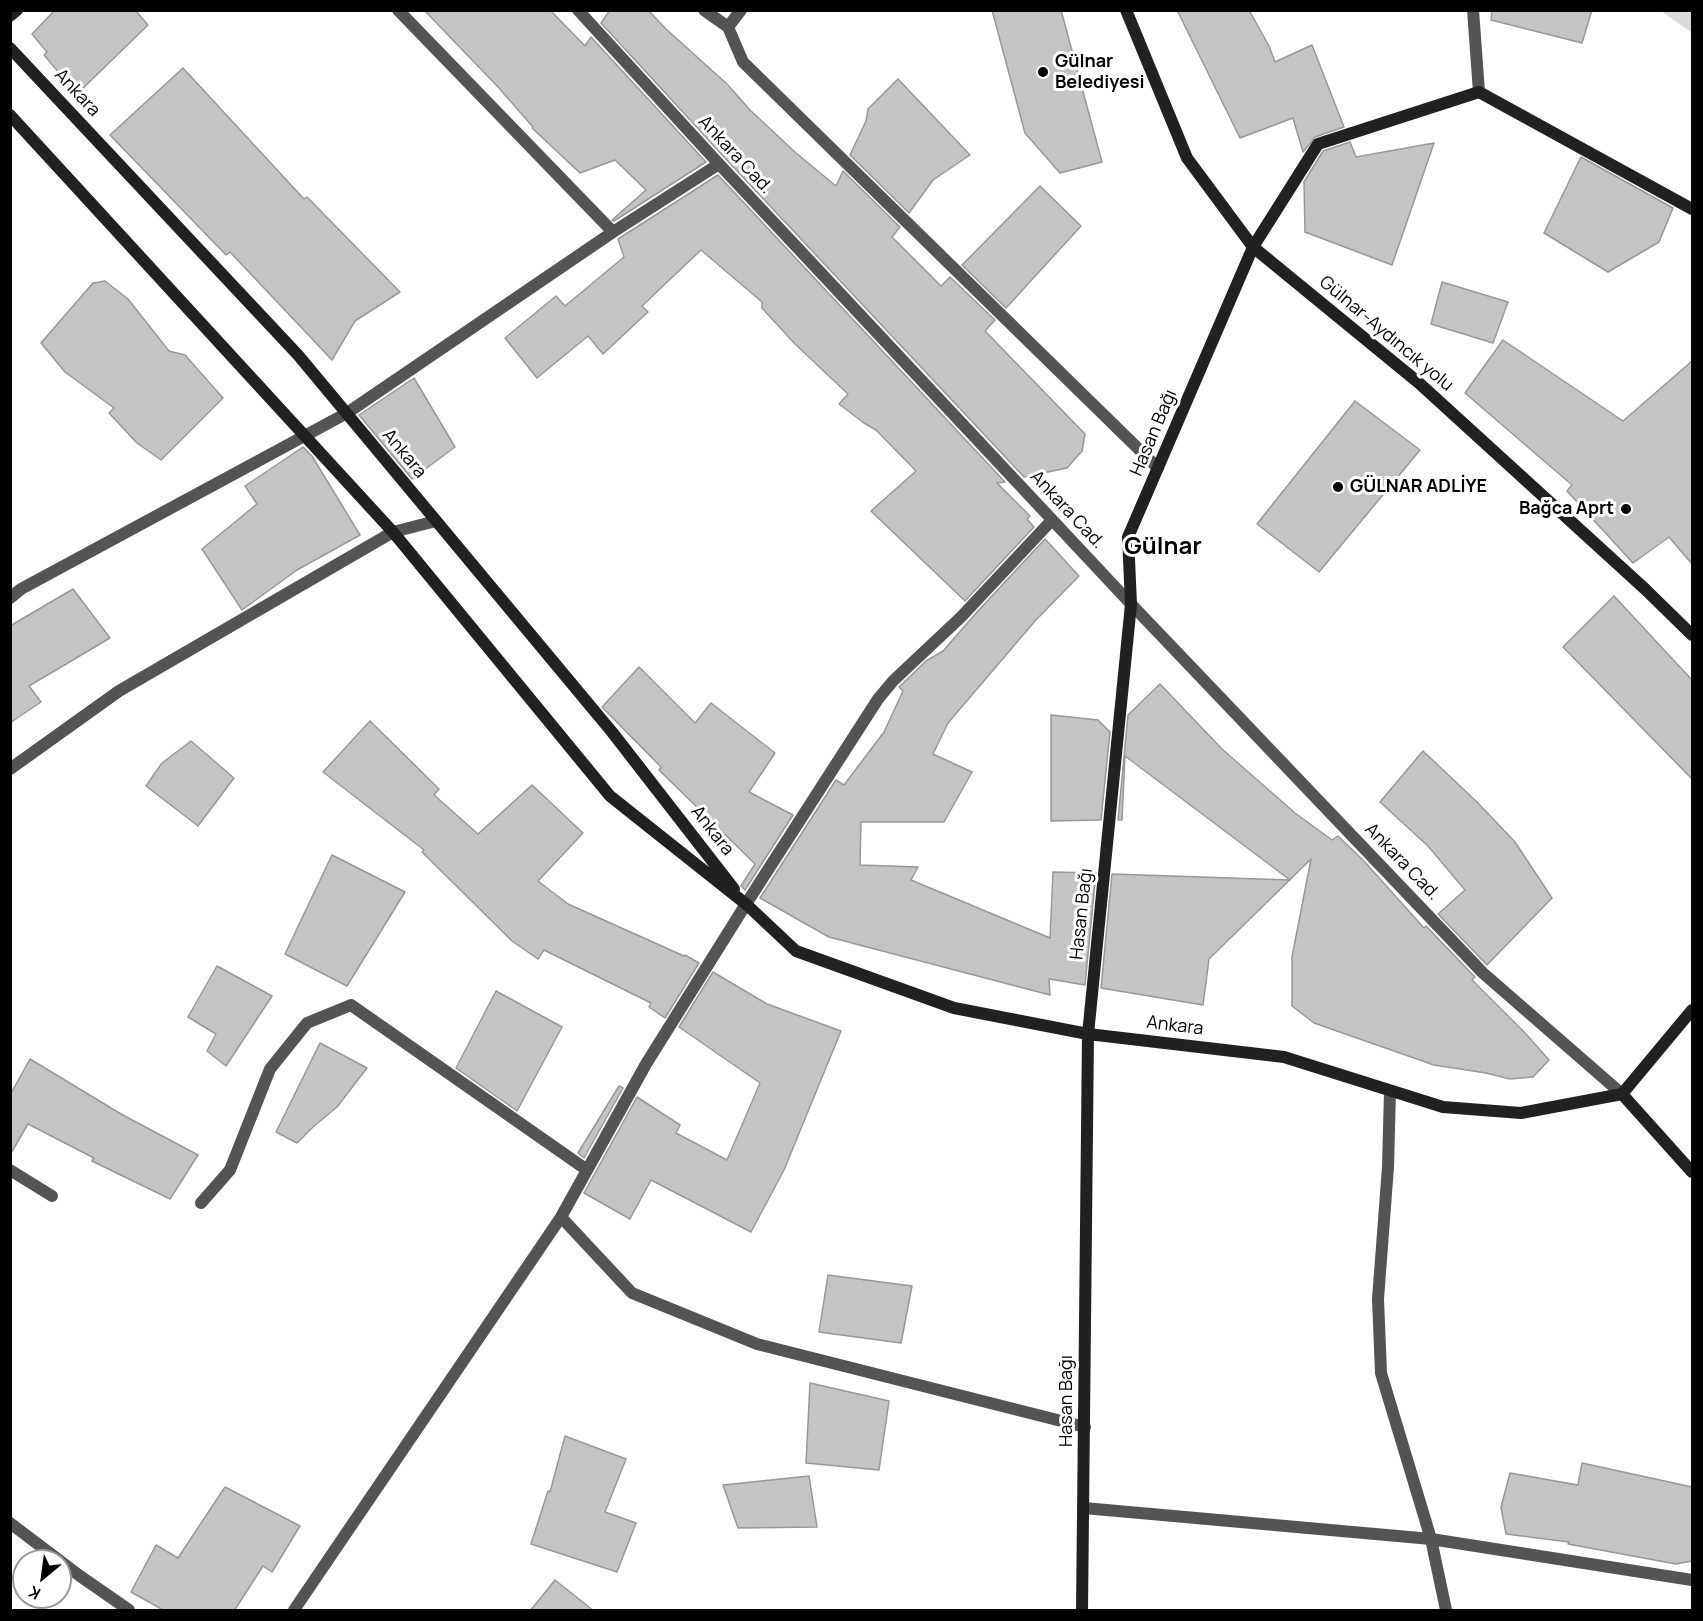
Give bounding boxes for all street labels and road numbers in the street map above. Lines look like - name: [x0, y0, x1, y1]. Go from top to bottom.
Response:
- street label: Ankara: [50, 65, 104, 121]
- street label: Ankara Cad.: [693, 111, 777, 199]
- street label: Gülnar-Aydıncık yolu: [1315, 272, 1457, 396]
- street label: Hasan Bağı: [1126, 386, 1182, 480]
- street label: Ankara: [377, 425, 431, 483]
- street label: Ankara Cad.: [1025, 466, 1109, 554]
- street label: Ankara: [686, 802, 738, 860]
- street label: Ankara Cad.: [1360, 819, 1444, 905]
- street label: Hasan Bağı: [1066, 867, 1098, 961]
- street label: Ankara: [1145, 1012, 1205, 1040]
- street label: Hasan Bağı: [1056, 1355, 1078, 1447]

